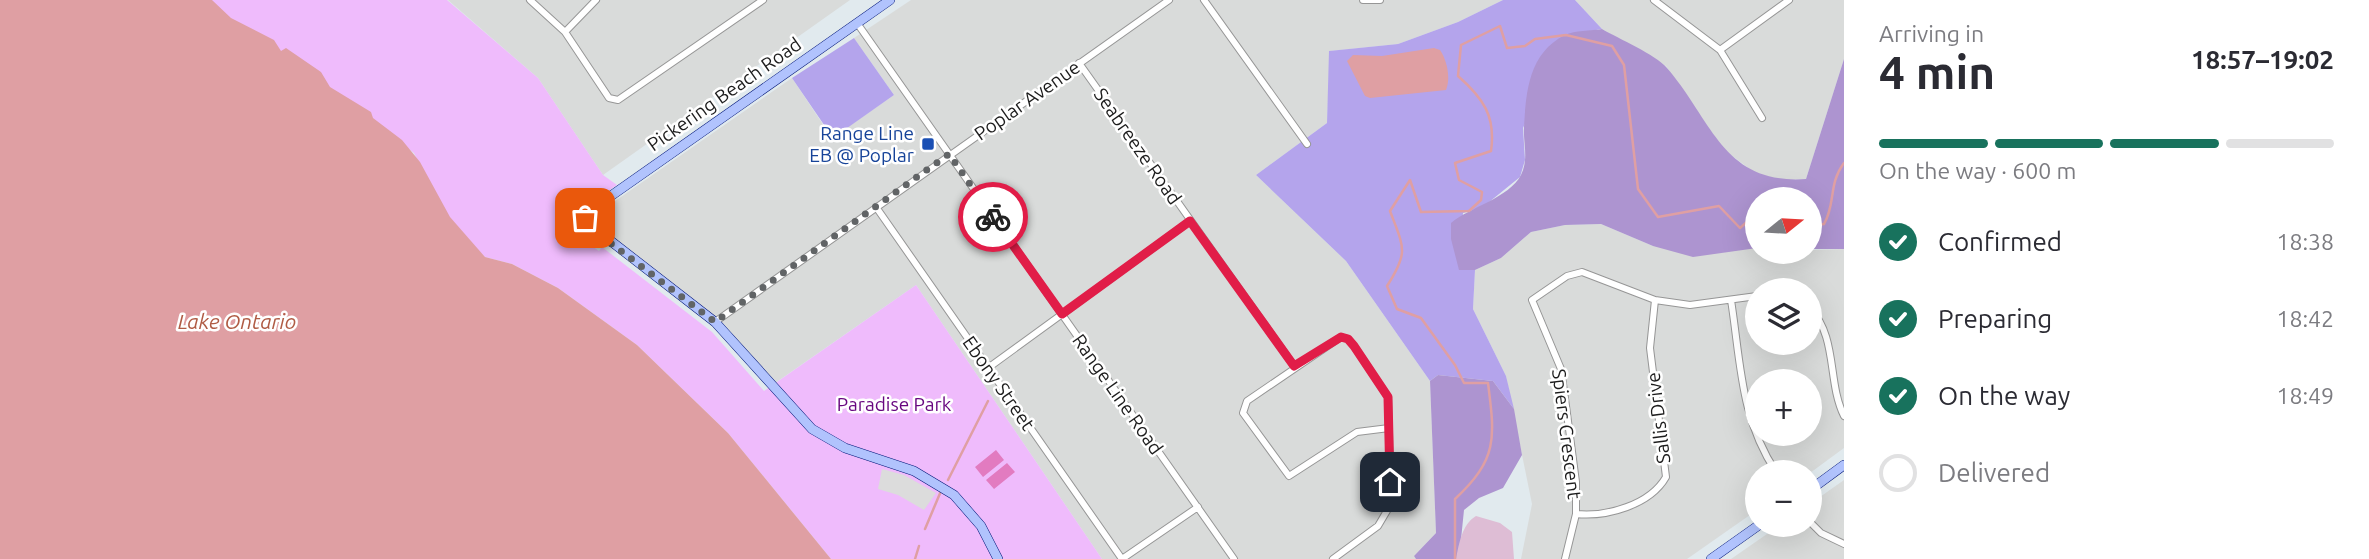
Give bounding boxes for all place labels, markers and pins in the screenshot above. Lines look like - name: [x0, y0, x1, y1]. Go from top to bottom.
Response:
- place label: Range Line EB @ Poplar: [809, 122, 914, 166]
- marker: Range Line EB @ Poplar: [920, 136, 936, 152]
- pin: [555, 188, 615, 248]
- pin: [1360, 452, 1420, 512]

